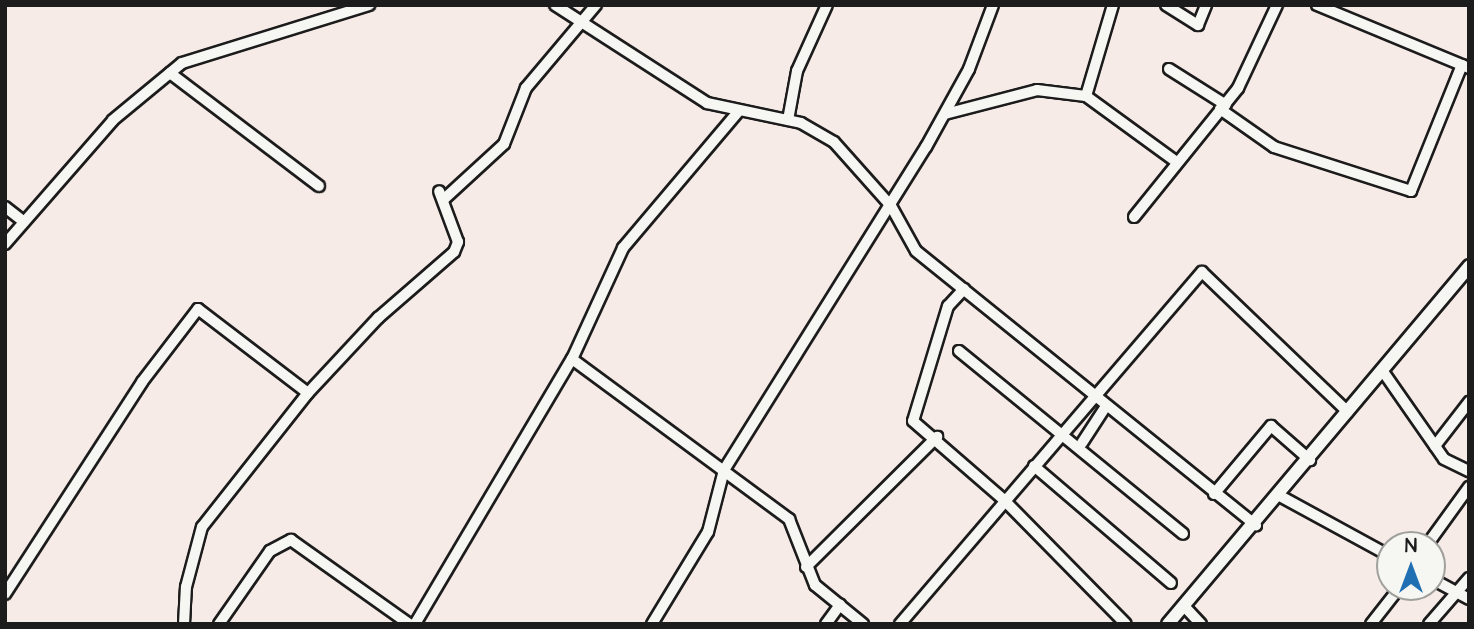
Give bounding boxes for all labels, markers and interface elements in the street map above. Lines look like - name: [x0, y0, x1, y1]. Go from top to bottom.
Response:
- north arrow: [1376, 531, 1446, 601]
- text: N: [1405, 533, 1417, 560]

